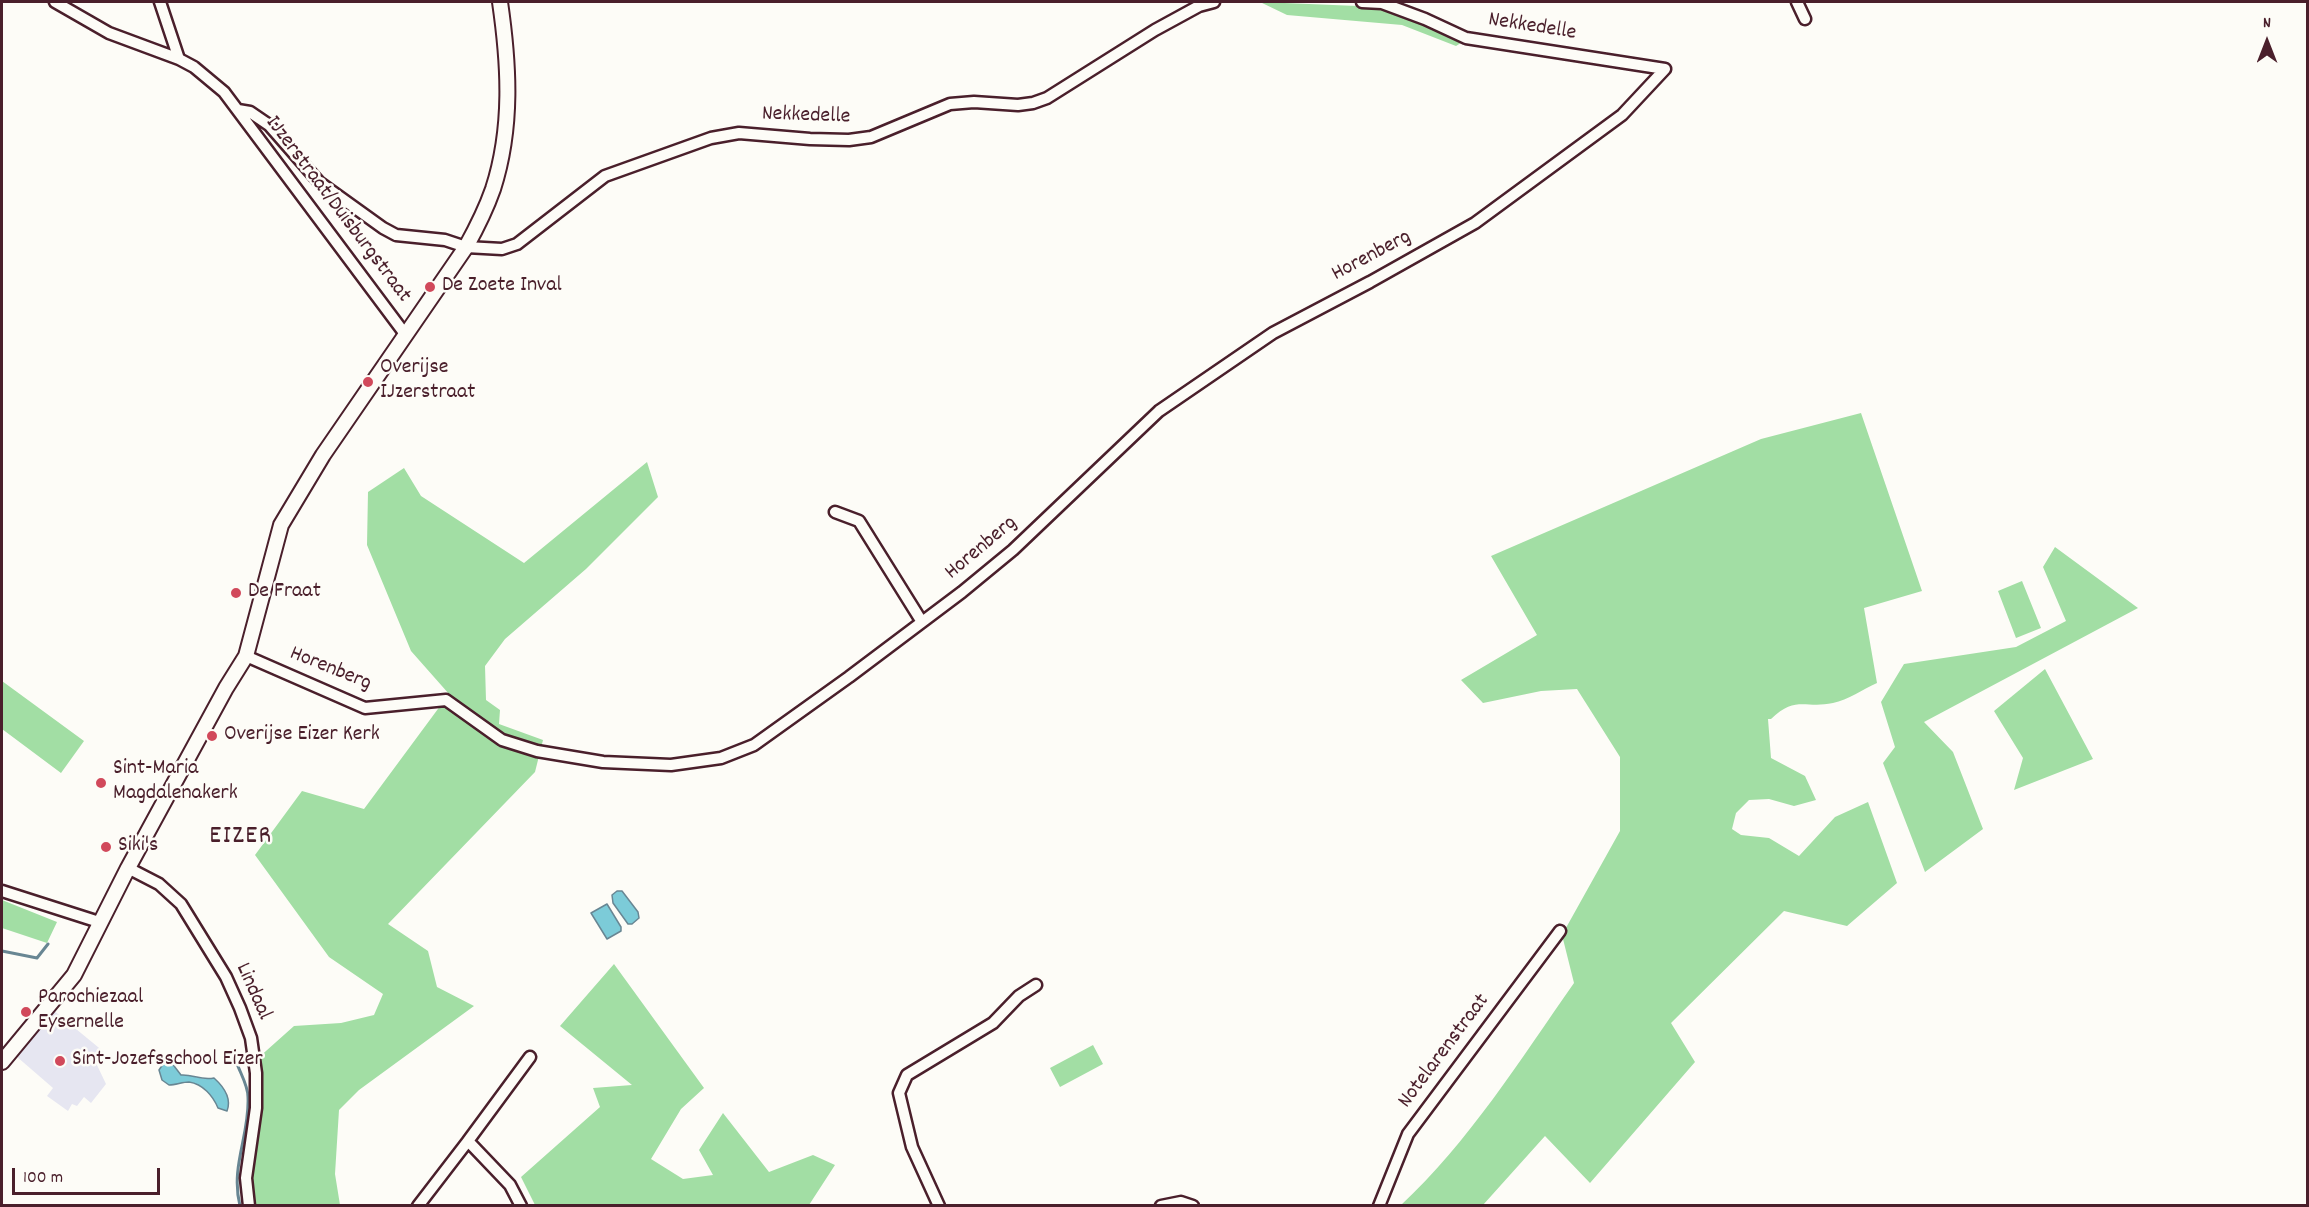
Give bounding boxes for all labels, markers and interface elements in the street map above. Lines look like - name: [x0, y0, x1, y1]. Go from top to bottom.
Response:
- street label: Nekkedelle: [1486, 8, 1578, 48]
- north arrow: [2237, 12, 2297, 72]
- text: N: [2263, 12, 2271, 35]
- street label: Nekkedelle: [761, 102, 851, 132]
- street label: IJzerstraat/Duisburgstraat: [258, 111, 416, 309]
- street label: Horenberg: [1328, 225, 1416, 289]
- place label: De Zoete Inval: [442, 274, 562, 300]
- marker: De Zoete Inval: [423, 280, 437, 294]
- place label: Overijse IJzerstraat: [380, 356, 475, 408]
- marker: Overijse IJzerstraat: [361, 375, 375, 389]
- street label: Horenberg: [941, 511, 1023, 587]
- place label: De Fraat: [248, 580, 321, 606]
- marker: De Fraat: [229, 586, 243, 600]
- street label: Horenberg: [285, 642, 375, 698]
- place label: Overijse Eizer Kerk: [224, 723, 380, 749]
- marker: Overijse Eizer Kerk: [205, 729, 219, 743]
- place label: Sint-Maria Magdalenakerk: [113, 757, 238, 808]
- marker: Sint-Maria Magdalenakerk: [94, 776, 108, 790]
- district label: EIZER: [209, 822, 273, 854]
- place label: Siki's: [118, 834, 158, 860]
- marker: Siki's: [99, 840, 113, 854]
- street label: Lindaal: [228, 960, 276, 1024]
- place label: Parochiezaal Eysernelle: [38, 986, 143, 1038]
- street label: Notelarenstraat: [1393, 990, 1497, 1114]
- marker: Parochiezaal Eysernelle: [19, 1005, 33, 1019]
- place label: Sint-Jozefsschool Eizer: [72, 1048, 263, 1074]
- marker: Sint-Jozefsschool Eizer: [53, 1054, 67, 1068]
- scale bar: [15, 1156, 164, 1194]
- text: 100 m: [23, 1166, 63, 1191]

